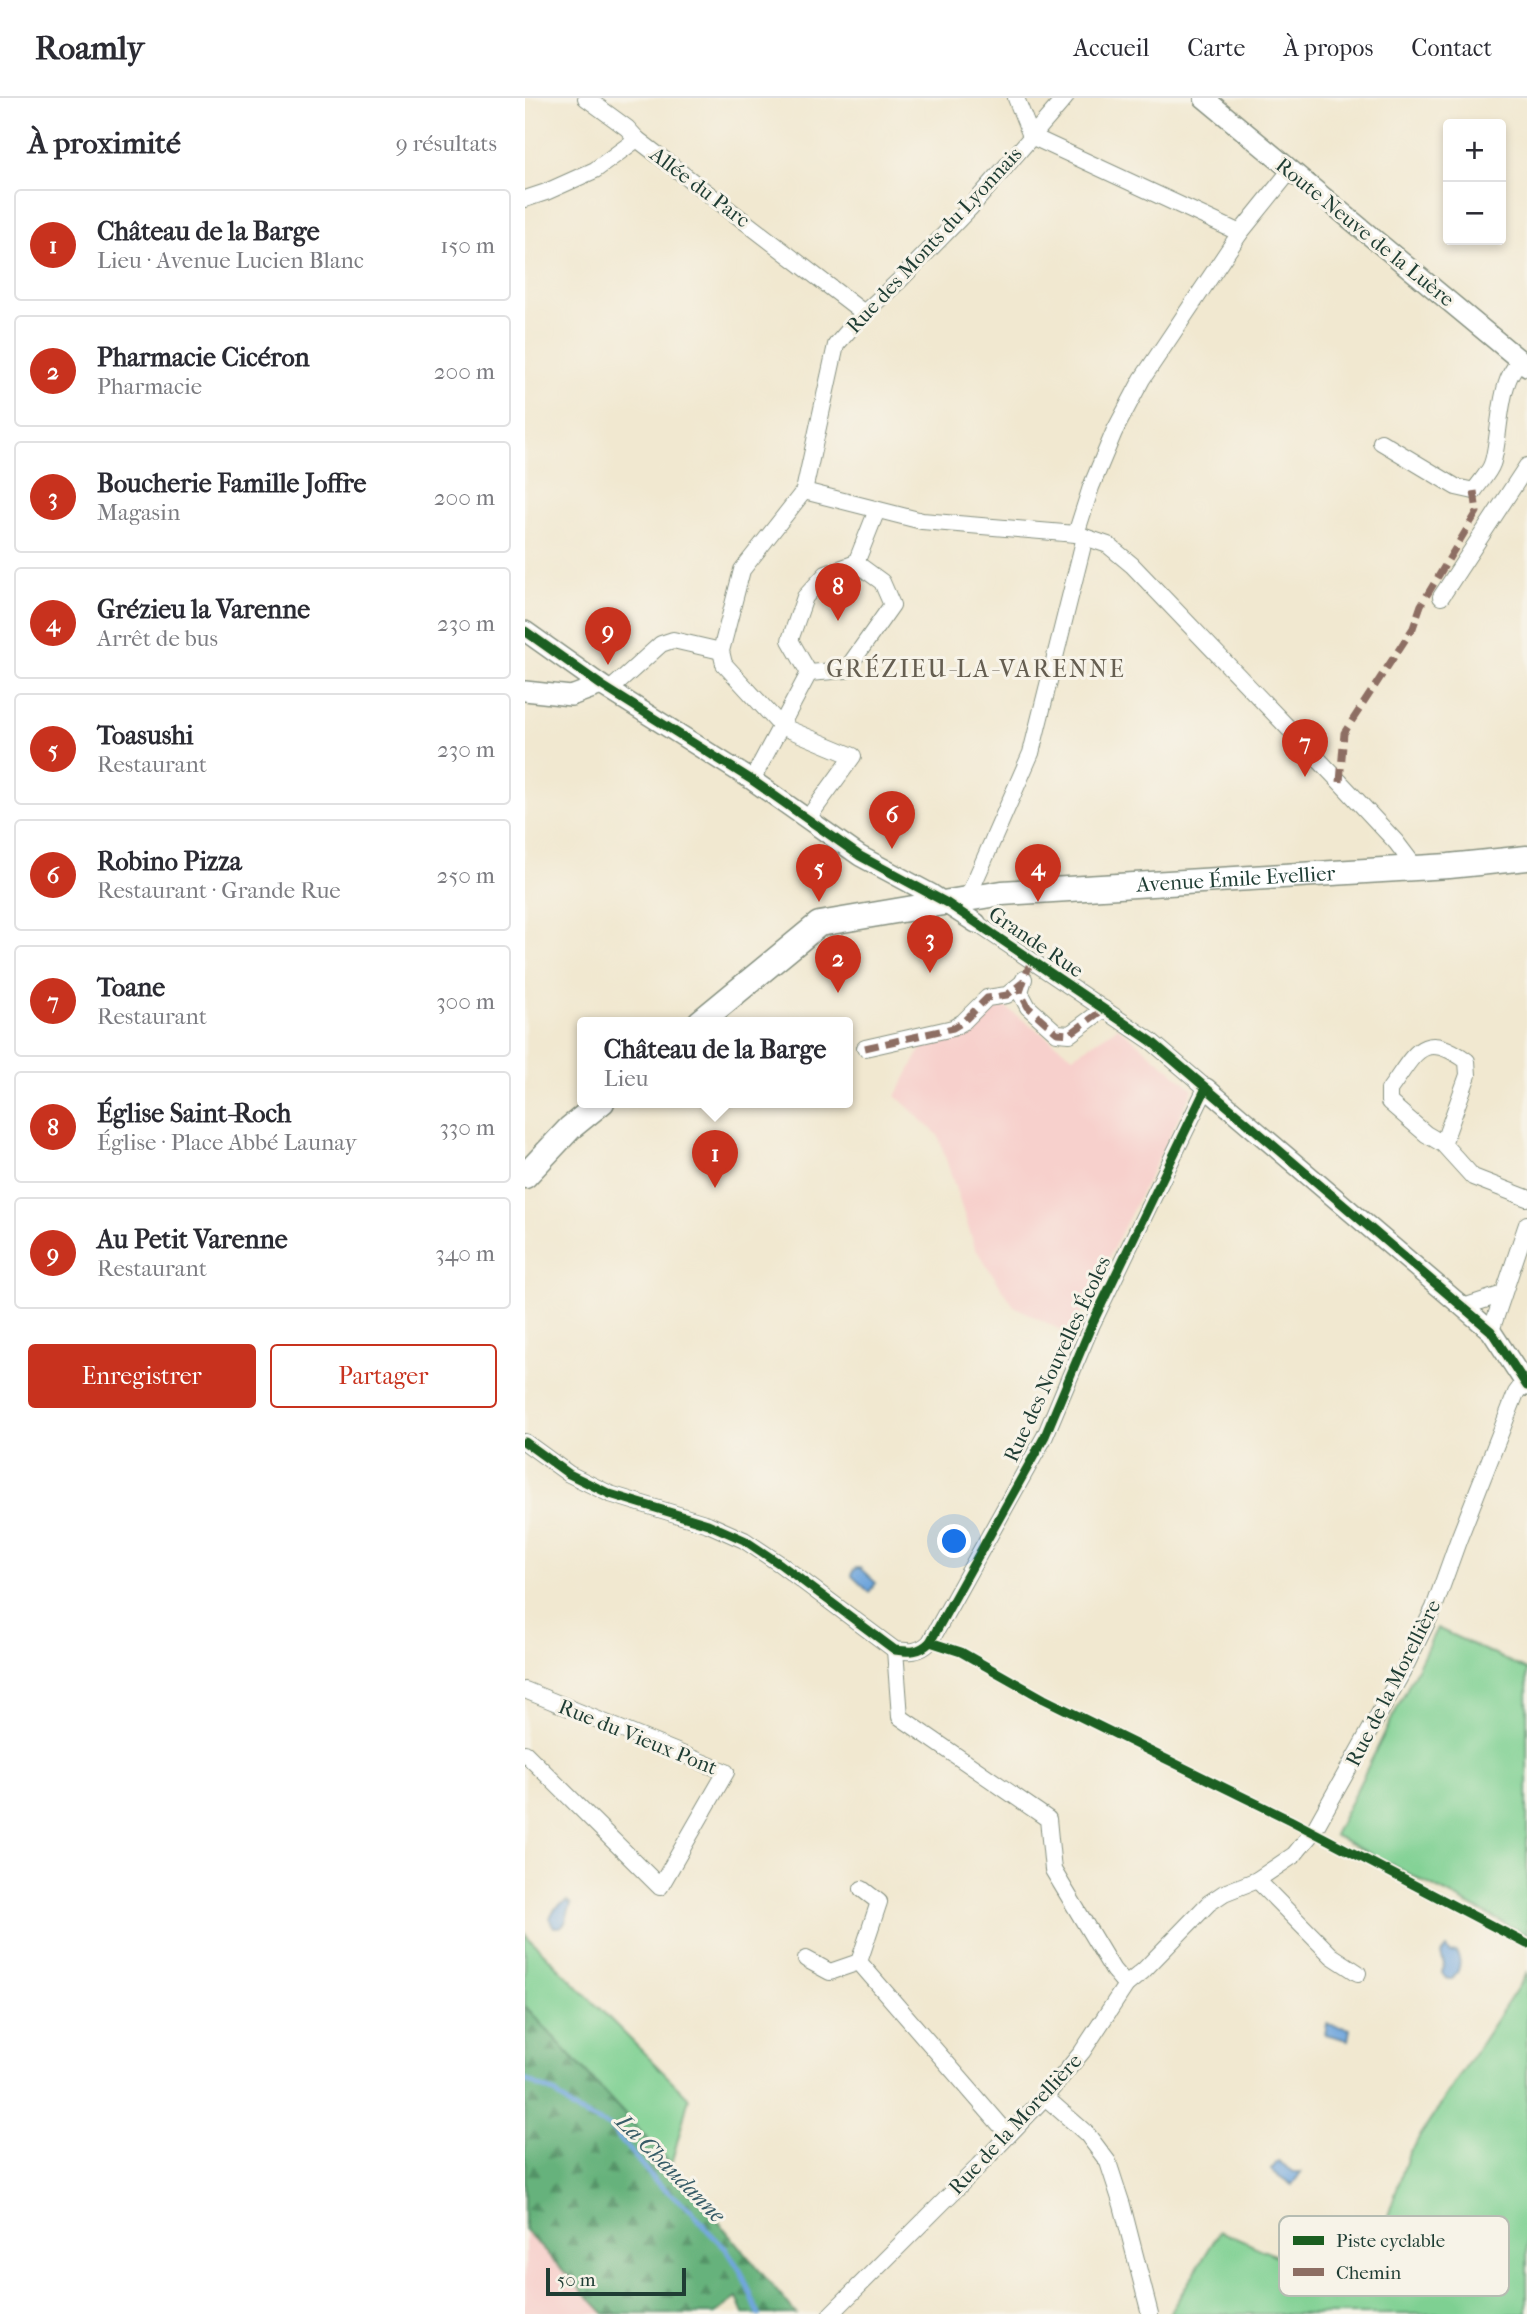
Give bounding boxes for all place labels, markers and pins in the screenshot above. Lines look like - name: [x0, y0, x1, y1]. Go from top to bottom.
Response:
- pin: 8: [815, 563, 861, 621]
- pin: 9: [585, 607, 631, 665]
- pin: 7: [1282, 719, 1328, 777]
- pin: 6: [869, 791, 915, 849]
- pin: 5: [796, 844, 842, 902]
- pin: 4: [1015, 844, 1061, 902]
- pin: 3: [907, 915, 953, 973]
- pin: 2: [815, 935, 861, 993]
- pin: 1: [692, 1130, 738, 1188]

